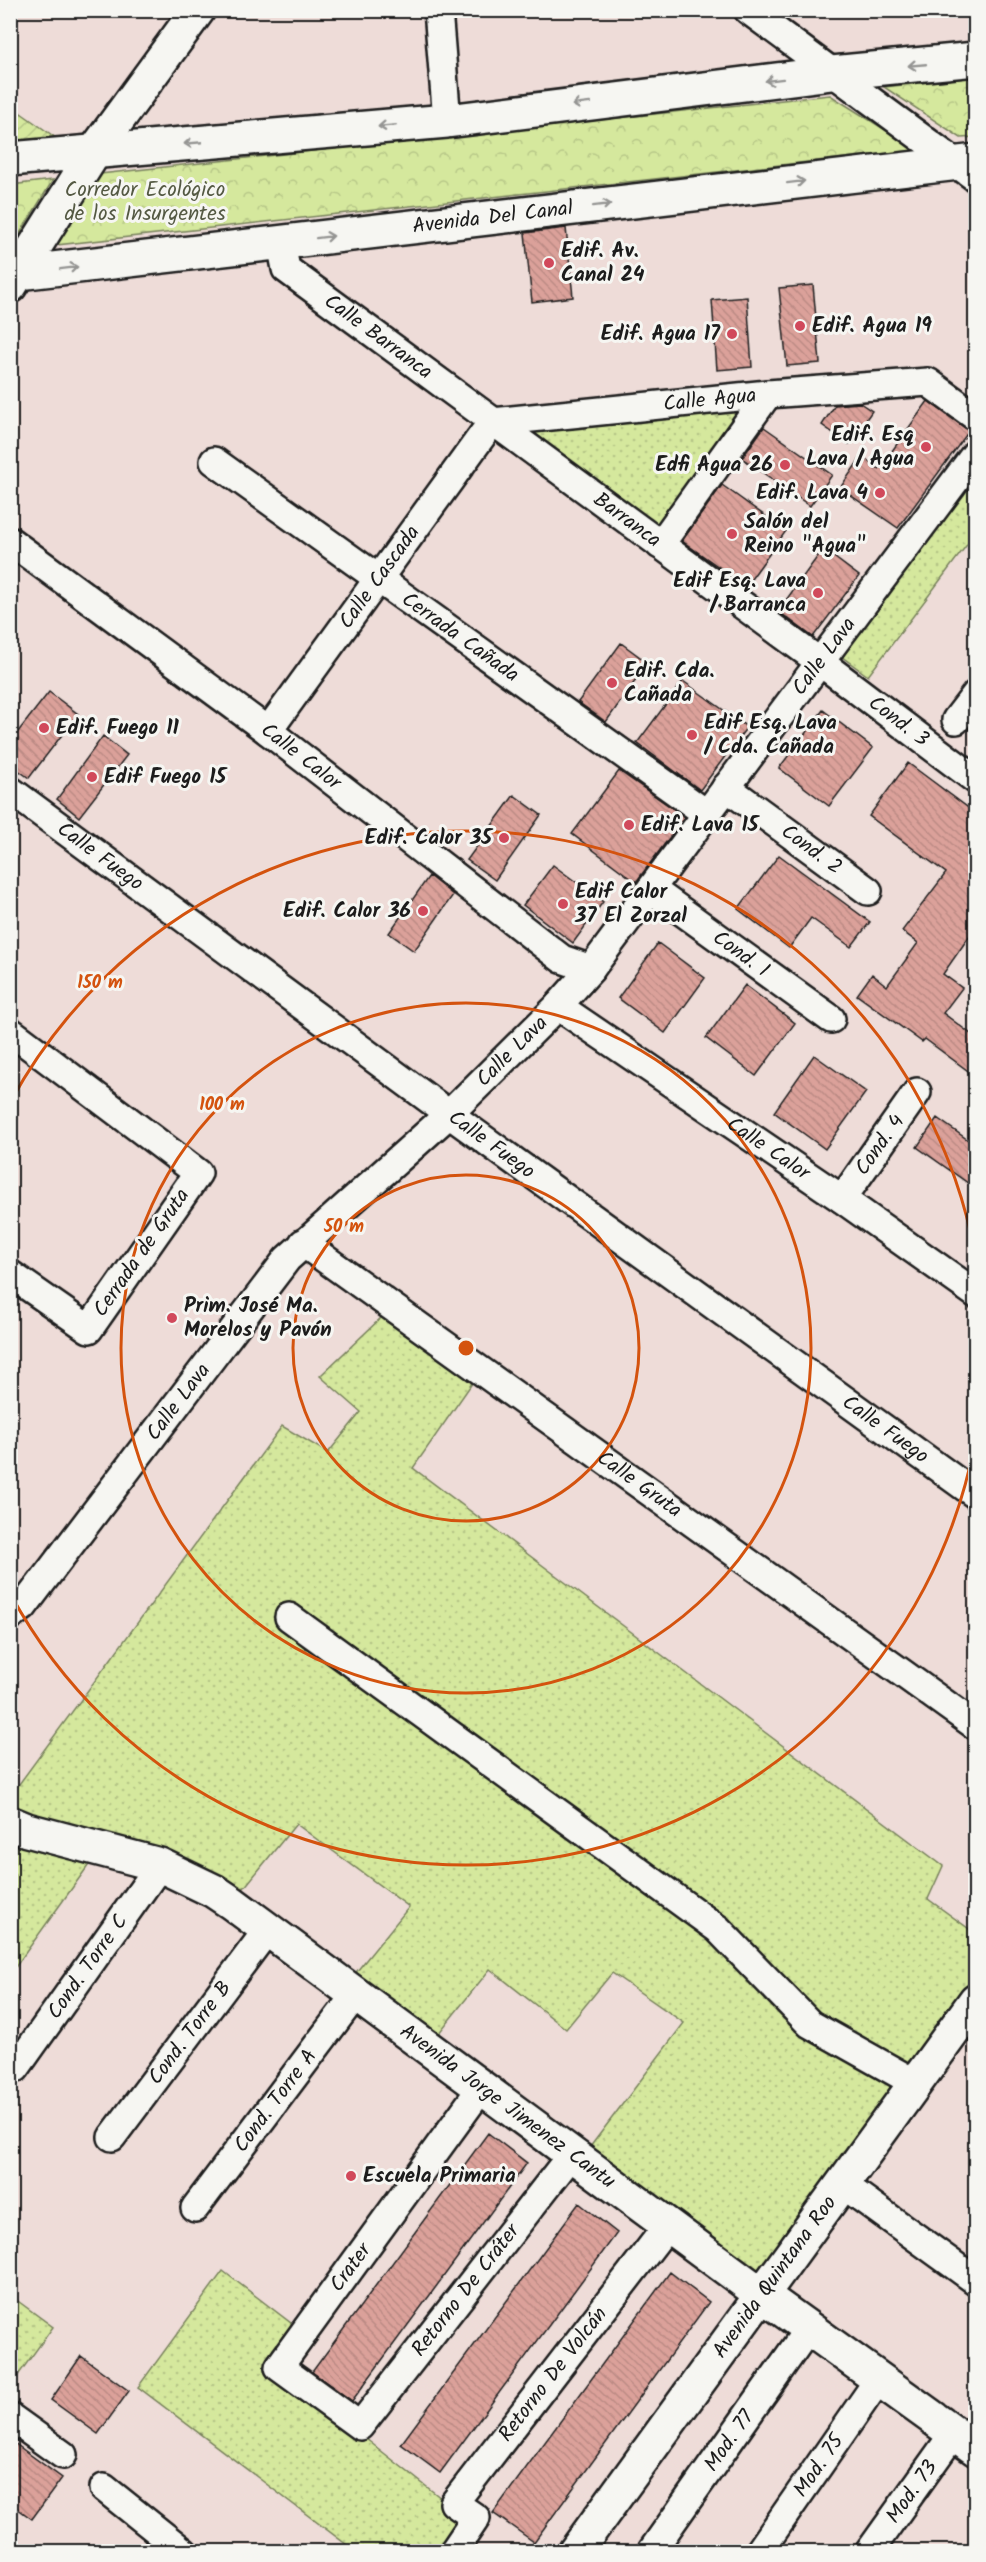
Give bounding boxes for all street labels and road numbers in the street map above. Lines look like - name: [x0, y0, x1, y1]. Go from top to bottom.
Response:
- street label: Avenida Del Canal: [411, 192, 575, 243]
- street label: Calle Barranca: [317, 286, 440, 388]
- street label: Calle Agua: [662, 379, 758, 421]
- street label: Barranca: [586, 484, 668, 556]
- street label: Calle Cascada: [330, 518, 429, 636]
- street label: Cerrada Cañada: [394, 584, 526, 691]
- street label: Calle Lava: [784, 610, 865, 703]
- street label: Cond. 3: [861, 687, 936, 755]
- street label: Calle Calor: [253, 714, 349, 799]
- street label: Calle Fuego: [50, 813, 150, 900]
- street label: Cond. 2: [774, 816, 849, 883]
- street label: Cond. 1: [705, 922, 777, 986]
- street label: Calle Lava: [468, 1008, 556, 1095]
- street label: Calle Fuego: [441, 1102, 542, 1188]
- street label: Cond. 4: [847, 1107, 913, 1183]
- street label: Calle Calor: [720, 1108, 817, 1190]
- street label: Cerrada de Gruta: [85, 1182, 199, 1324]
- street label: Calle Lava: [138, 1356, 219, 1448]
- street label: Calle Fuego: [835, 1387, 936, 1472]
- street label: Calle Gruta: [590, 1442, 689, 1527]
- street label: Cond. Torre C: [39, 1907, 137, 2026]
- street label: Cond. Torre B: [140, 1974, 240, 2092]
- street label: Avenida Jorge Jimenez Cantu: [393, 2016, 622, 2198]
- street label: Cond. Torre A: [226, 2042, 326, 2160]
- street label: Avenida Quintana Roo: [704, 2188, 845, 2365]
- street label: Retorno De Cráter: [403, 2216, 529, 2364]
- street label: Crater: [322, 2236, 381, 2300]
- street label: Retorno De Volcán: [490, 2300, 616, 2449]
- street label: Mod. 77: [696, 2402, 764, 2479]
- street label: Mod. 75: [785, 2426, 854, 2504]
- street label: Mod. 73: [878, 2453, 946, 2531]

